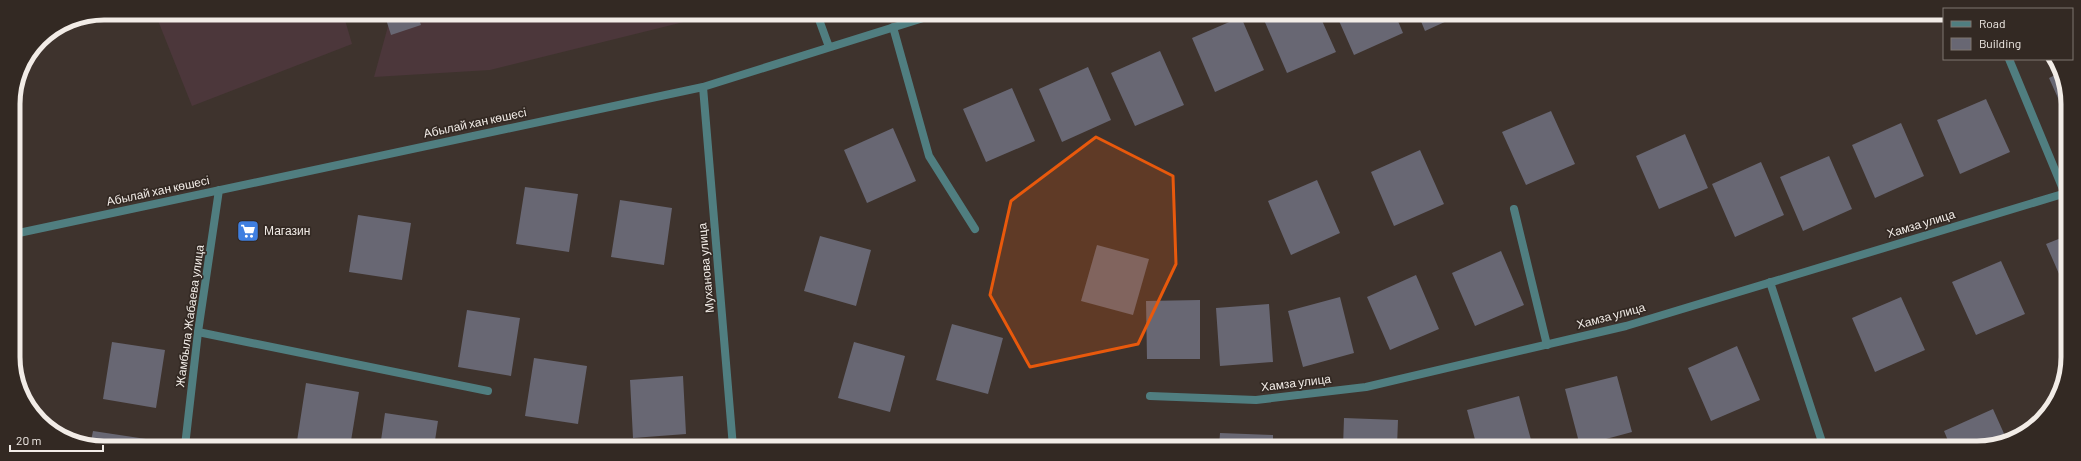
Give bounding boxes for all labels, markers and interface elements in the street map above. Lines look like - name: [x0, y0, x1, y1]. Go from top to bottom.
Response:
- legend: [1943, 8, 2073, 60]
- text: Road: [1979, 16, 2006, 30]
- text: Building: [1979, 36, 2021, 50]
- street label: Абылай хан көшесі: [422, 104, 527, 140]
- street label: Абылай хан көшесі: [105, 172, 210, 208]
- street label: Хамза улица: [1885, 206, 1957, 241]
- supermarket icon: Магазин: [235, 218, 261, 244]
- street label: Муханова улица: [694, 222, 717, 314]
- place label: Магазин: [264, 223, 310, 237]
- street label: Жамбыла Жабаева улица: [172, 243, 207, 388]
- street label: Хамза улица: [1575, 299, 1647, 332]
- street label: Хамза улица: [1260, 371, 1332, 394]
- scale bar: [10, 427, 103, 453]
- text: 20 m: [16, 433, 42, 447]

